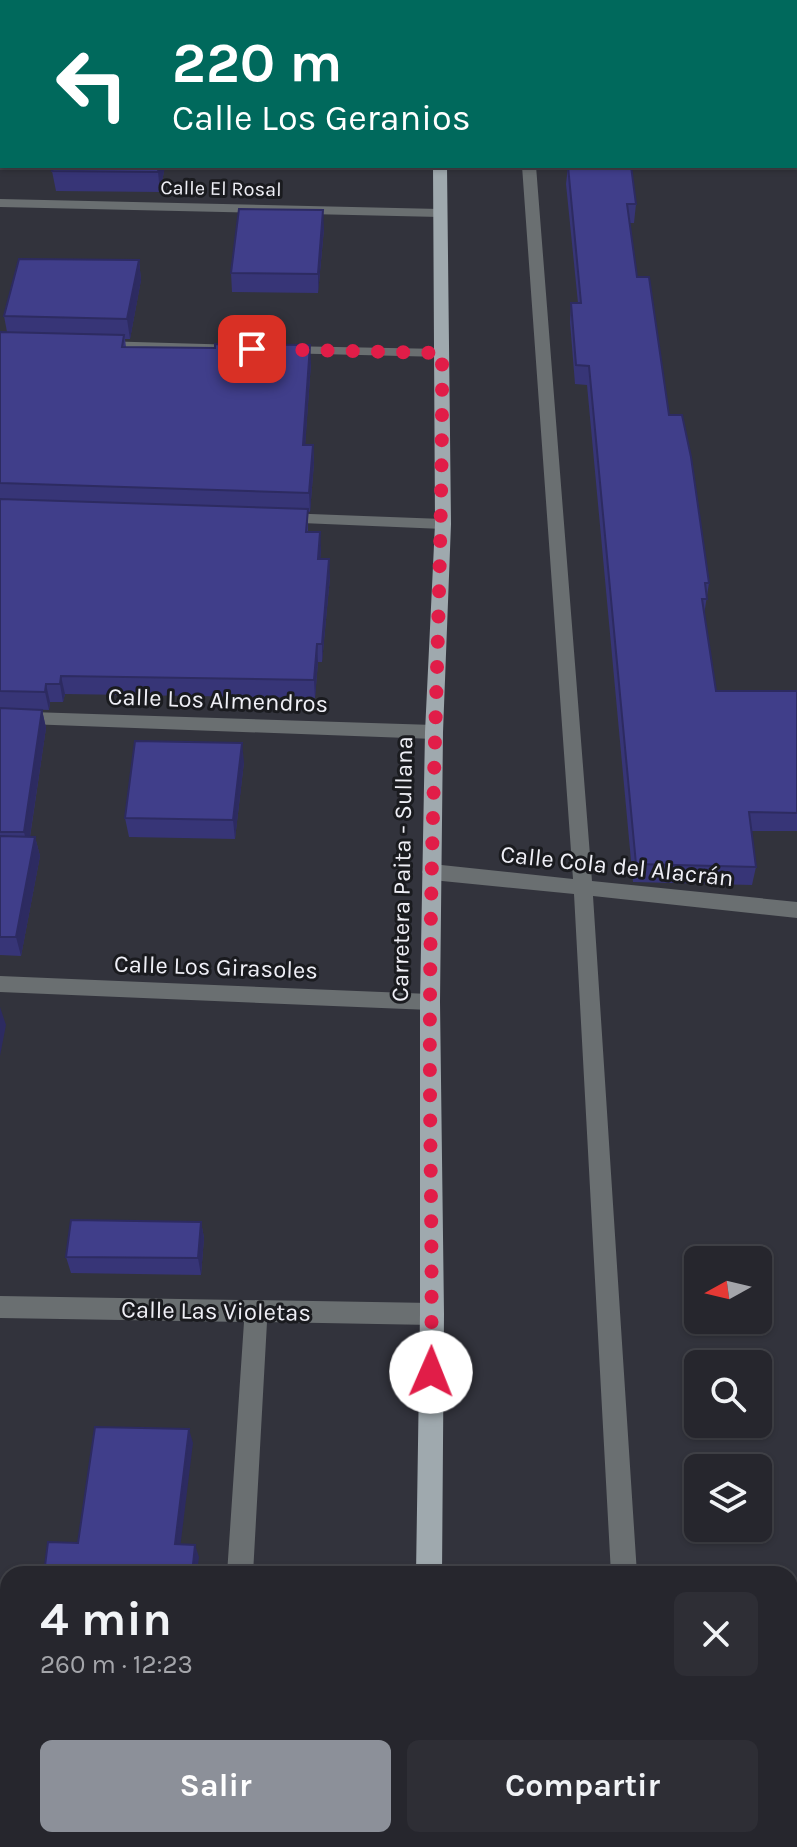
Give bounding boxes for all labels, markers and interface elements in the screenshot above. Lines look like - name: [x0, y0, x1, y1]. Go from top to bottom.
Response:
- text: 220 m: [172, 30, 343, 95]
- icon: left: [40, 32, 144, 136]
- text: Calle Los Geranios: [172, 97, 471, 139]
- street label: Calle El Rosal: [160, 176, 282, 201]
- pin: [218, 315, 286, 383]
- icon: arrive: [230, 327, 274, 371]
- street label: Calle Los Almendros: [107, 682, 329, 718]
- street label: Carretera Paita - Sullana: [386, 736, 418, 1002]
- street label: Calle Cola del Alacrán: [499, 840, 735, 892]
- street label: Calle Los Girasoles: [114, 949, 318, 985]
- north arrow: [684, 1246, 772, 1334]
- map controls: [684, 1246, 772, 1542]
- street label: Calle Las Violetas: [121, 1295, 311, 1327]
- position arrow: [389, 1330, 473, 1414]
- button: search: [684, 1350, 772, 1438]
- button: layers: [684, 1454, 772, 1542]
- text: 4 min: [40, 1591, 172, 1647]
- button: close: [674, 1592, 758, 1676]
- text: 260 m · 12:23: [40, 1649, 193, 1680]
- button: Salir: [40, 1740, 391, 1832]
- button: Compartir: [407, 1740, 758, 1832]

